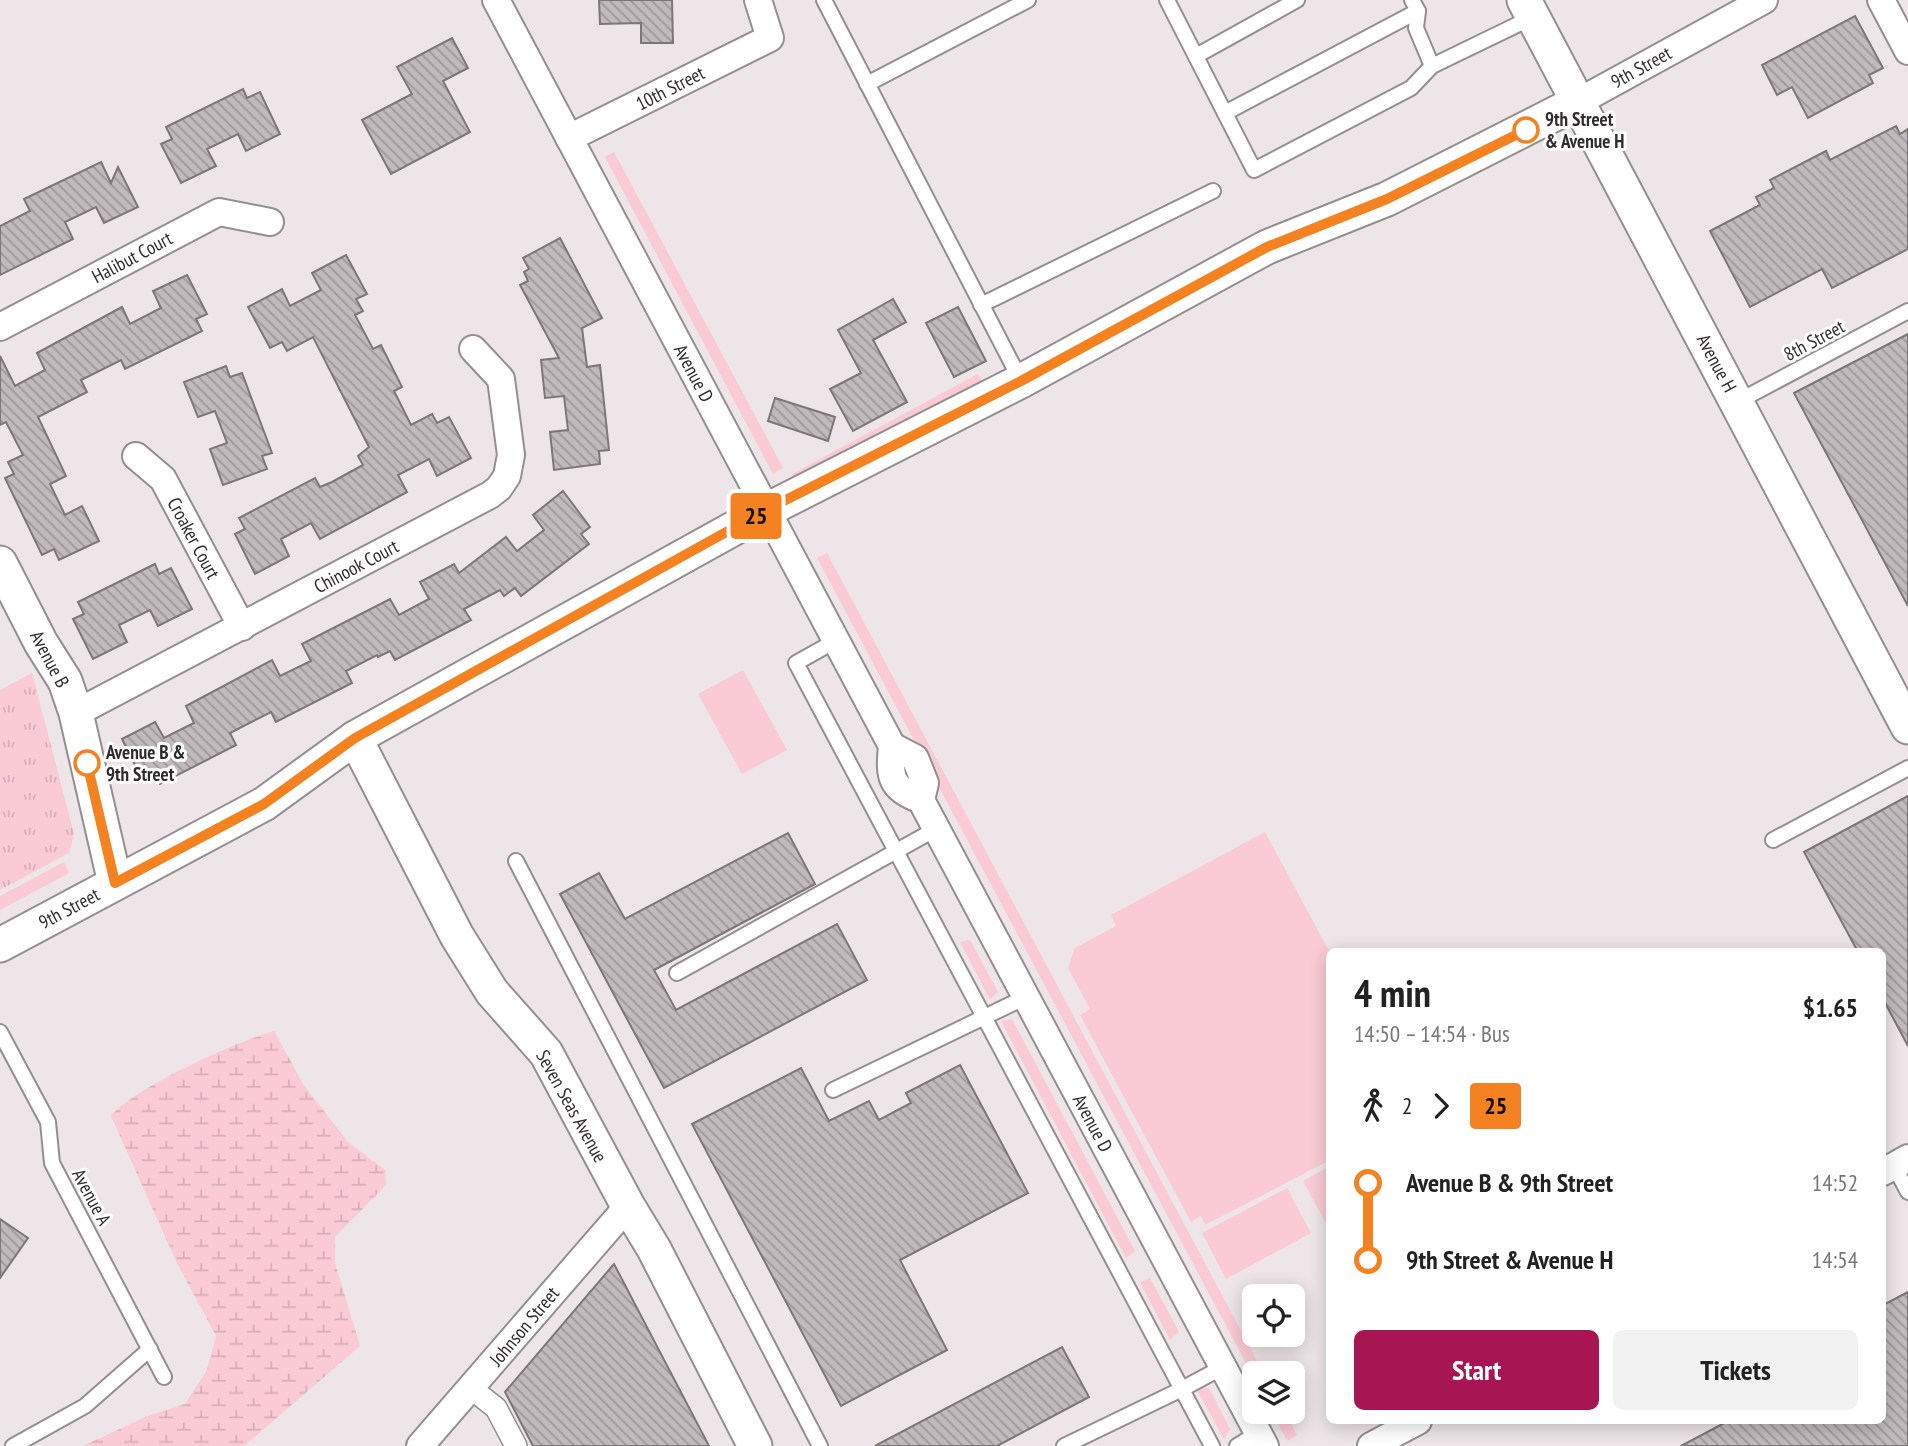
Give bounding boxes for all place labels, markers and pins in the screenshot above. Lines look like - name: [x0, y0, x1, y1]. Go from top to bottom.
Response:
- place label: 9th Street & Avenue H: [1545, 107, 1624, 153]
- marker: 9th Street & Avenue H: [1513, 117, 1539, 143]
- place label: Avenue B & 9th Street: [105, 740, 185, 786]
- marker: Avenue B & 9th Street: [74, 750, 100, 776]

